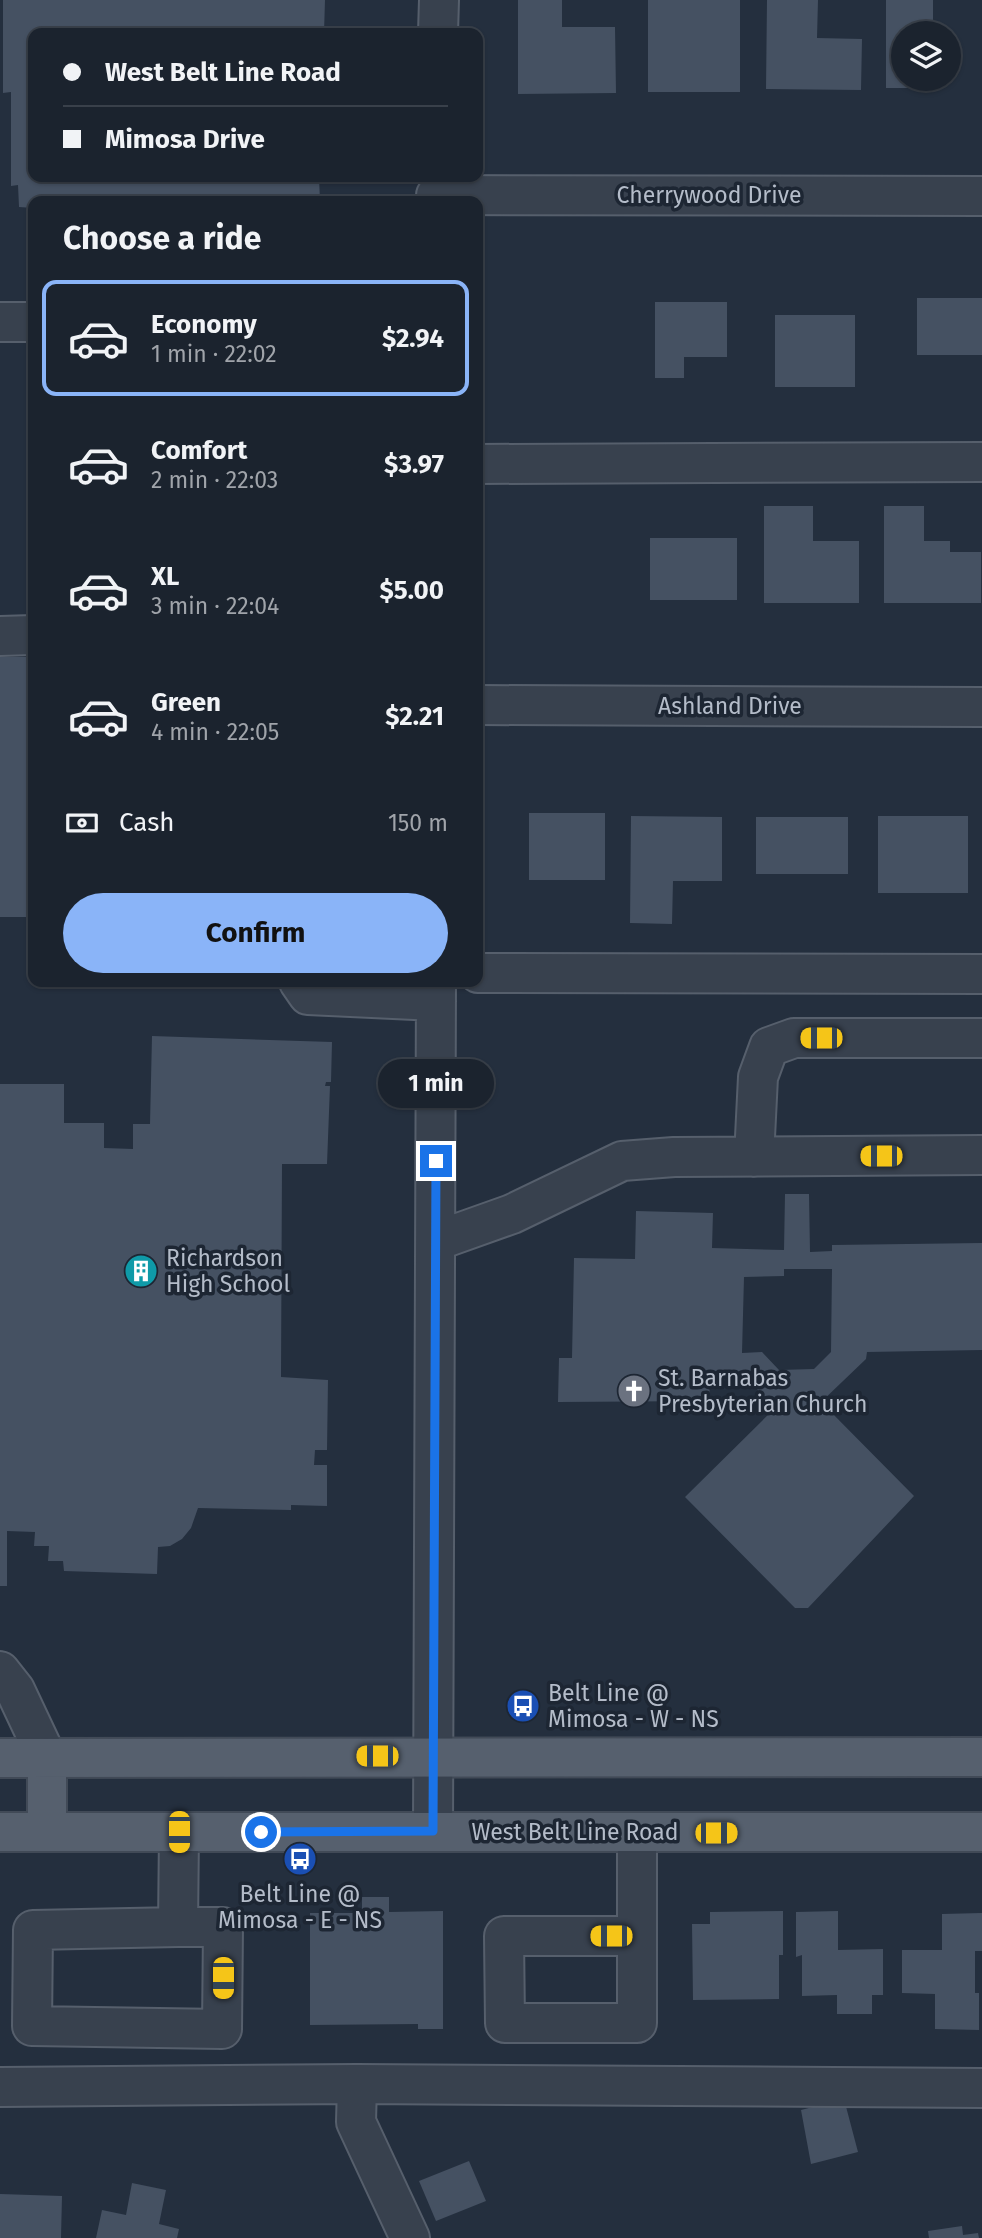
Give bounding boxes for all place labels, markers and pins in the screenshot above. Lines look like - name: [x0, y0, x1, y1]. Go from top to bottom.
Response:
- place label: Richardson High School: [166, 1244, 291, 1298]
- building icon: Richardson High School: [122, 1252, 160, 1290]
- place label: St. Barnabas Presbyterian Church: [658, 1364, 867, 1418]
- church icon: St. Barnabas Presbyterian Church: [615, 1372, 653, 1410]
- place label: Belt Line @ Mimosa - W - NS: [548, 1679, 719, 1733]
- bus stop icon: Belt Line @ Mimosa - W - NS: [504, 1687, 542, 1725]
- bus stop icon: Belt Line @ Mimosa - E - NS: [281, 1840, 319, 1878]
- place label: Belt Line @ Mimosa - E - NS: [218, 1880, 382, 1934]

